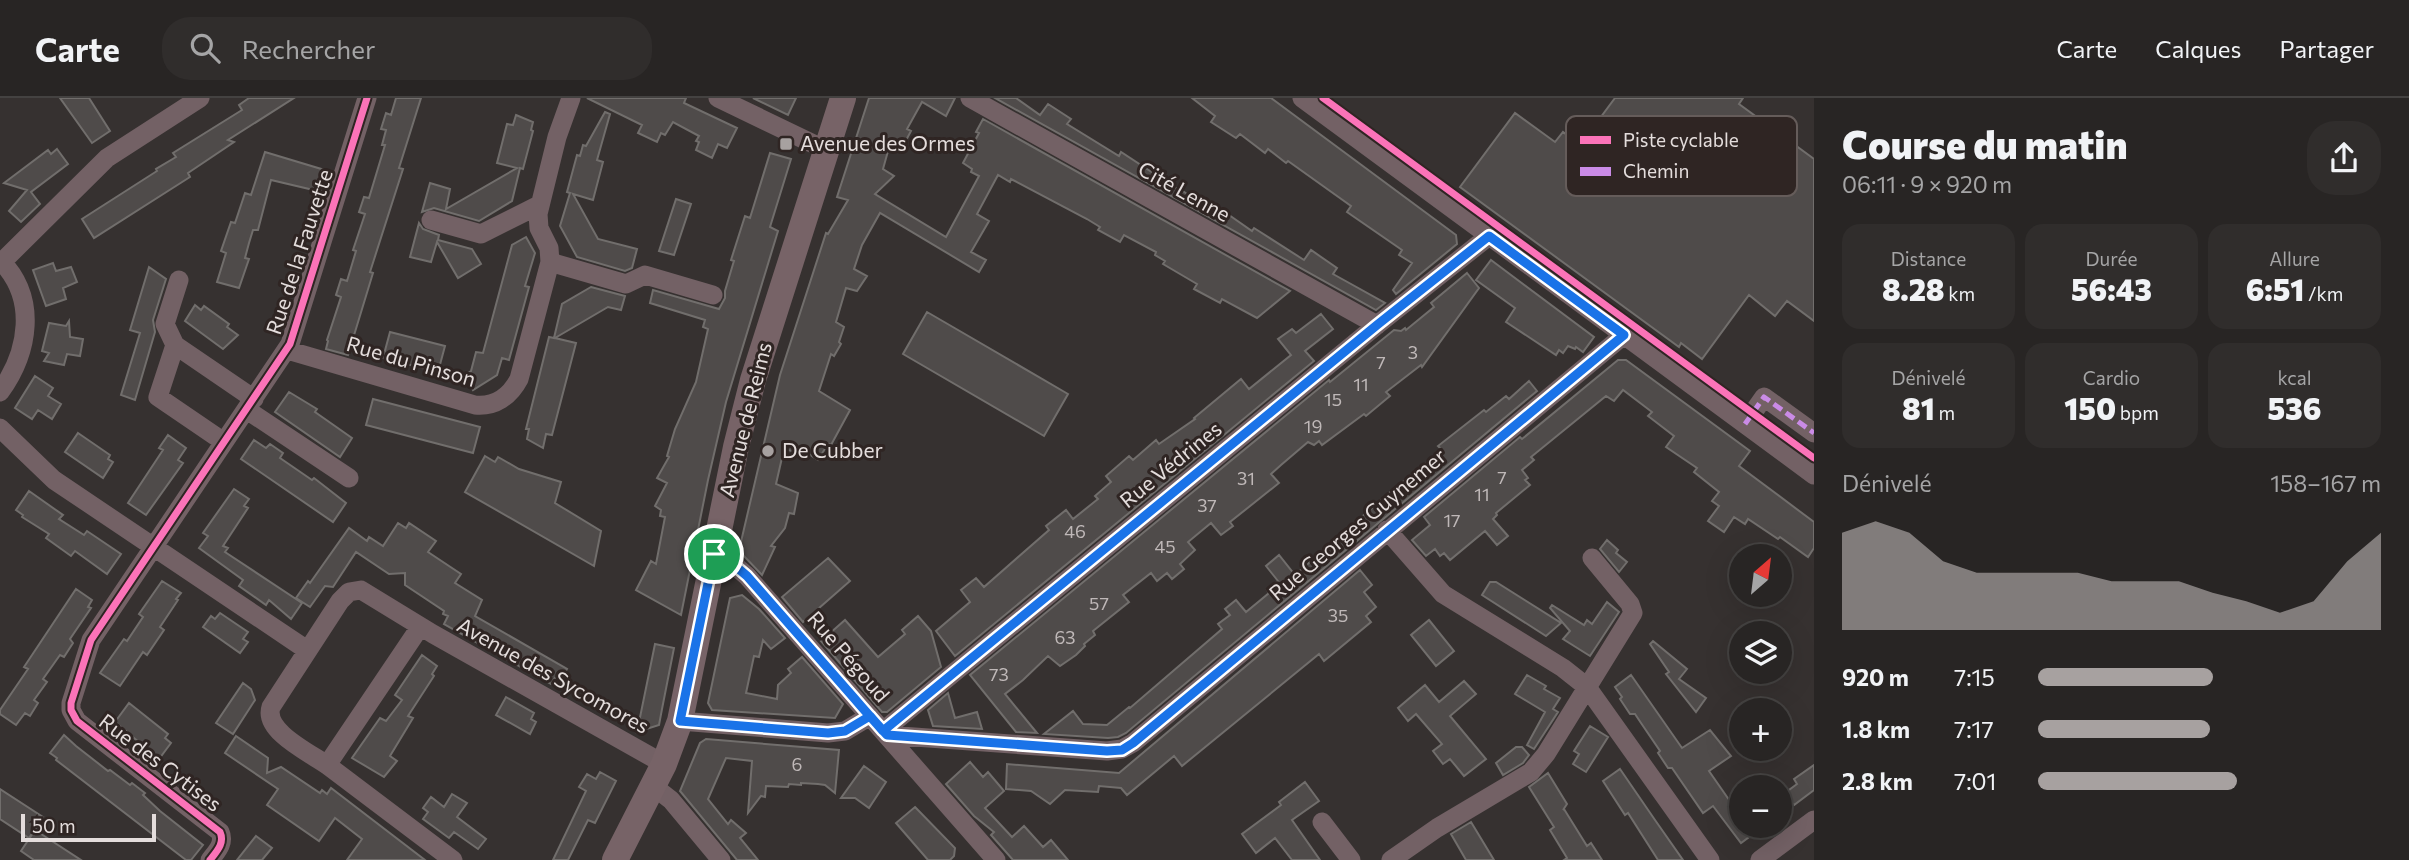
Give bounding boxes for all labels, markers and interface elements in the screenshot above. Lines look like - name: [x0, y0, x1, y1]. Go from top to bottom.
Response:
- search box: [162, 17, 652, 80]
- text: Carte: [35, 28, 120, 69]
- icon: search: [186, 29, 224, 67]
- text: Rechercher: [242, 33, 375, 64]
- text: Carte: [2056, 34, 2117, 63]
- text: Calques: [2155, 34, 2241, 63]
- text: Partager: [2279, 34, 2374, 63]
- legend: [1566, 116, 1797, 196]
- text: Course du matin: [1842, 120, 2127, 167]
- button: share: [2307, 121, 2381, 195]
- text: Piste cyclable: [1623, 128, 1739, 151]
- place label: Avenue des Ormes: [800, 130, 975, 155]
- marker: Avenue des Ormes: [778, 136, 794, 152]
- street label: Cité Lenne: [1134, 155, 1235, 226]
- text: Chemin: [1623, 159, 1689, 182]
- street label: Rue de la Fauvette: [260, 166, 337, 337]
- text: 06:11 · 9 × 920 m: [1842, 170, 2012, 198]
- text: Distance: [1891, 247, 1966, 270]
- text: Durée: [2086, 247, 2137, 270]
- text: Allure: [2269, 247, 2320, 270]
- text: 8.28: [1882, 270, 1945, 307]
- text: 56:43: [2071, 270, 2152, 307]
- text: 6:51: [2246, 270, 2304, 307]
- text: km: [1945, 282, 1975, 305]
- text: /km: [2304, 282, 2343, 305]
- street label: Rue du Pinson: [344, 330, 479, 391]
- street label: Avenue de Reims: [713, 339, 776, 500]
- house number: 3: [1408, 341, 1418, 363]
- house number: 7: [1376, 351, 1386, 373]
- text: Dénivelé: [1891, 366, 1966, 389]
- text: Cardio: [2083, 366, 2140, 389]
- text: kcal: [2277, 366, 2312, 389]
- house number: 11: [1353, 373, 1369, 395]
- house number: 15: [1324, 388, 1342, 410]
- text: 81: [1902, 389, 1935, 426]
- text: 150: [2064, 389, 2116, 426]
- text: 536: [2267, 389, 2322, 426]
- text: m: [1935, 401, 1955, 424]
- text: bpm: [2116, 401, 2159, 424]
- street label: Rue Védrines: [1114, 415, 1226, 512]
- house number: 19: [1304, 415, 1322, 437]
- place label: De Cubber: [782, 437, 883, 462]
- marker: De Cubber: [760, 443, 776, 459]
- street label: Rue Georges Guynemer: [1264, 443, 1450, 605]
- house number: 7: [1497, 466, 1507, 488]
- house number: 31: [1237, 467, 1255, 489]
- text: Dénivelé: [1842, 469, 1932, 497]
- text: 158–167 m: [2270, 469, 2381, 497]
- house number: 11: [1474, 483, 1490, 505]
- house number: 37: [1197, 494, 1217, 516]
- house number: 17: [1443, 509, 1461, 531]
- house number: 46: [1064, 520, 1086, 542]
- pin: [684, 524, 744, 584]
- icon: arrive: [695, 535, 733, 573]
- house number: 45: [1154, 535, 1176, 557]
- north arrow: [1729, 544, 1792, 607]
- map controls: [1729, 544, 1792, 838]
- house number: 57: [1089, 592, 1109, 614]
- house number: 35: [1328, 604, 1348, 626]
- street label: Rue Pégoud: [803, 605, 895, 707]
- street label: Avenue des Sycomores: [453, 611, 654, 738]
- button: layers: [1729, 621, 1792, 684]
- house number: 63: [1054, 626, 1076, 648]
- house number: 73: [989, 663, 1009, 685]
- text: 920 m: [1842, 663, 1909, 691]
- text: 7:15: [1954, 663, 1995, 691]
- button: +: [1729, 698, 1792, 761]
- street label: Rue des Cytises: [95, 708, 227, 816]
- text: 1.8 km: [1842, 715, 1910, 743]
- text: 7:17: [1954, 715, 1994, 743]
- house number: 6: [792, 753, 802, 775]
- text: 2.8 km: [1842, 767, 1913, 795]
- text: 7:01: [1954, 767, 1996, 795]
- button: −: [1729, 775, 1792, 838]
- scale bar: [21, 811, 156, 843]
- text: 50 m: [32, 814, 76, 837]

